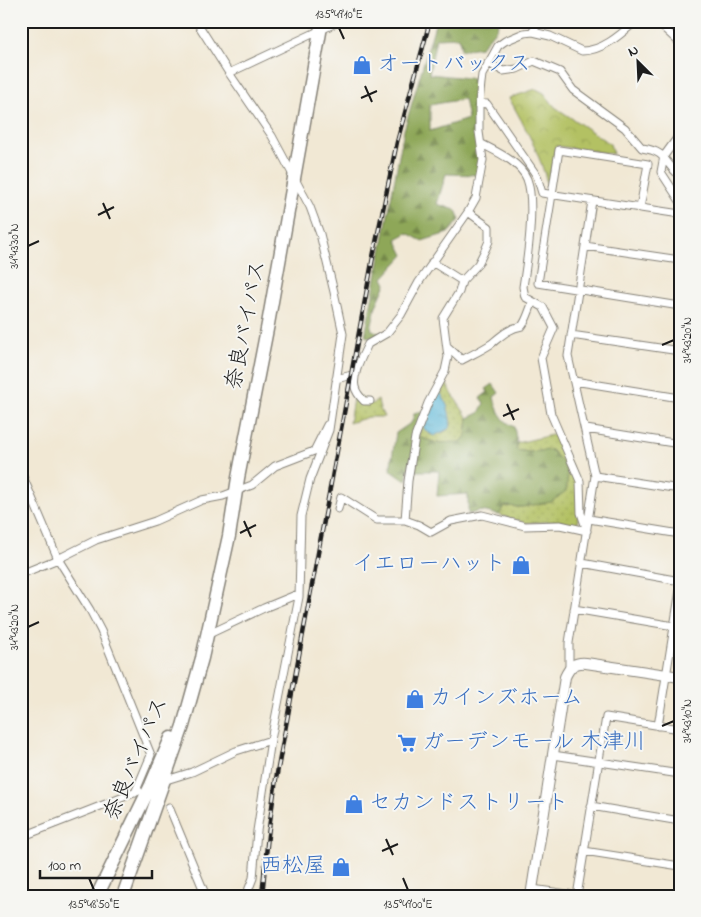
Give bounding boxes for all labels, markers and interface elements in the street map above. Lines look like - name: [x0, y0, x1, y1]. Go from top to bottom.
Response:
- text: 135°49'10"E: [315, 6, 363, 24]
- north arrow: [614, 38, 664, 88]
- text: N: [625, 40, 642, 63]
- place label: オートバックス: [377, 49, 531, 81]
- shop icon: オートバックス: [351, 54, 373, 76]
- text: 34°43'30"N: [6, 223, 24, 269]
- street label: 奈良バイパス: [219, 257, 275, 393]
- text: 34°43'20"N: [679, 317, 697, 363]
- place label: イエローハット: [352, 549, 506, 581]
- shop icon: イエローハット: [510, 554, 532, 576]
- text: 34°43'20"N: [6, 604, 24, 650]
- place label: カインズホーム: [430, 683, 583, 715]
- shop icon: カインズホーム: [404, 688, 426, 710]
- street label: 奈良バイパス: [97, 692, 177, 826]
- text: 34°43'10"N: [679, 699, 697, 743]
- place label: ガーデンモール 木津川: [422, 727, 646, 759]
- supermarket icon: ガーデンモール 木津川: [396, 732, 418, 754]
- place label: セカンドストリート: [369, 788, 569, 820]
- shop icon: セカンドストリート: [343, 793, 365, 815]
- scale bar: [40, 847, 152, 879]
- place label: 西松屋: [260, 851, 326, 883]
- text: 100 m: [48, 855, 81, 877]
- shop icon: 西松屋: [330, 856, 352, 878]
- text: 135°48'50"E: [68, 896, 120, 914]
- text: 135°49'00"E: [383, 896, 433, 914]

